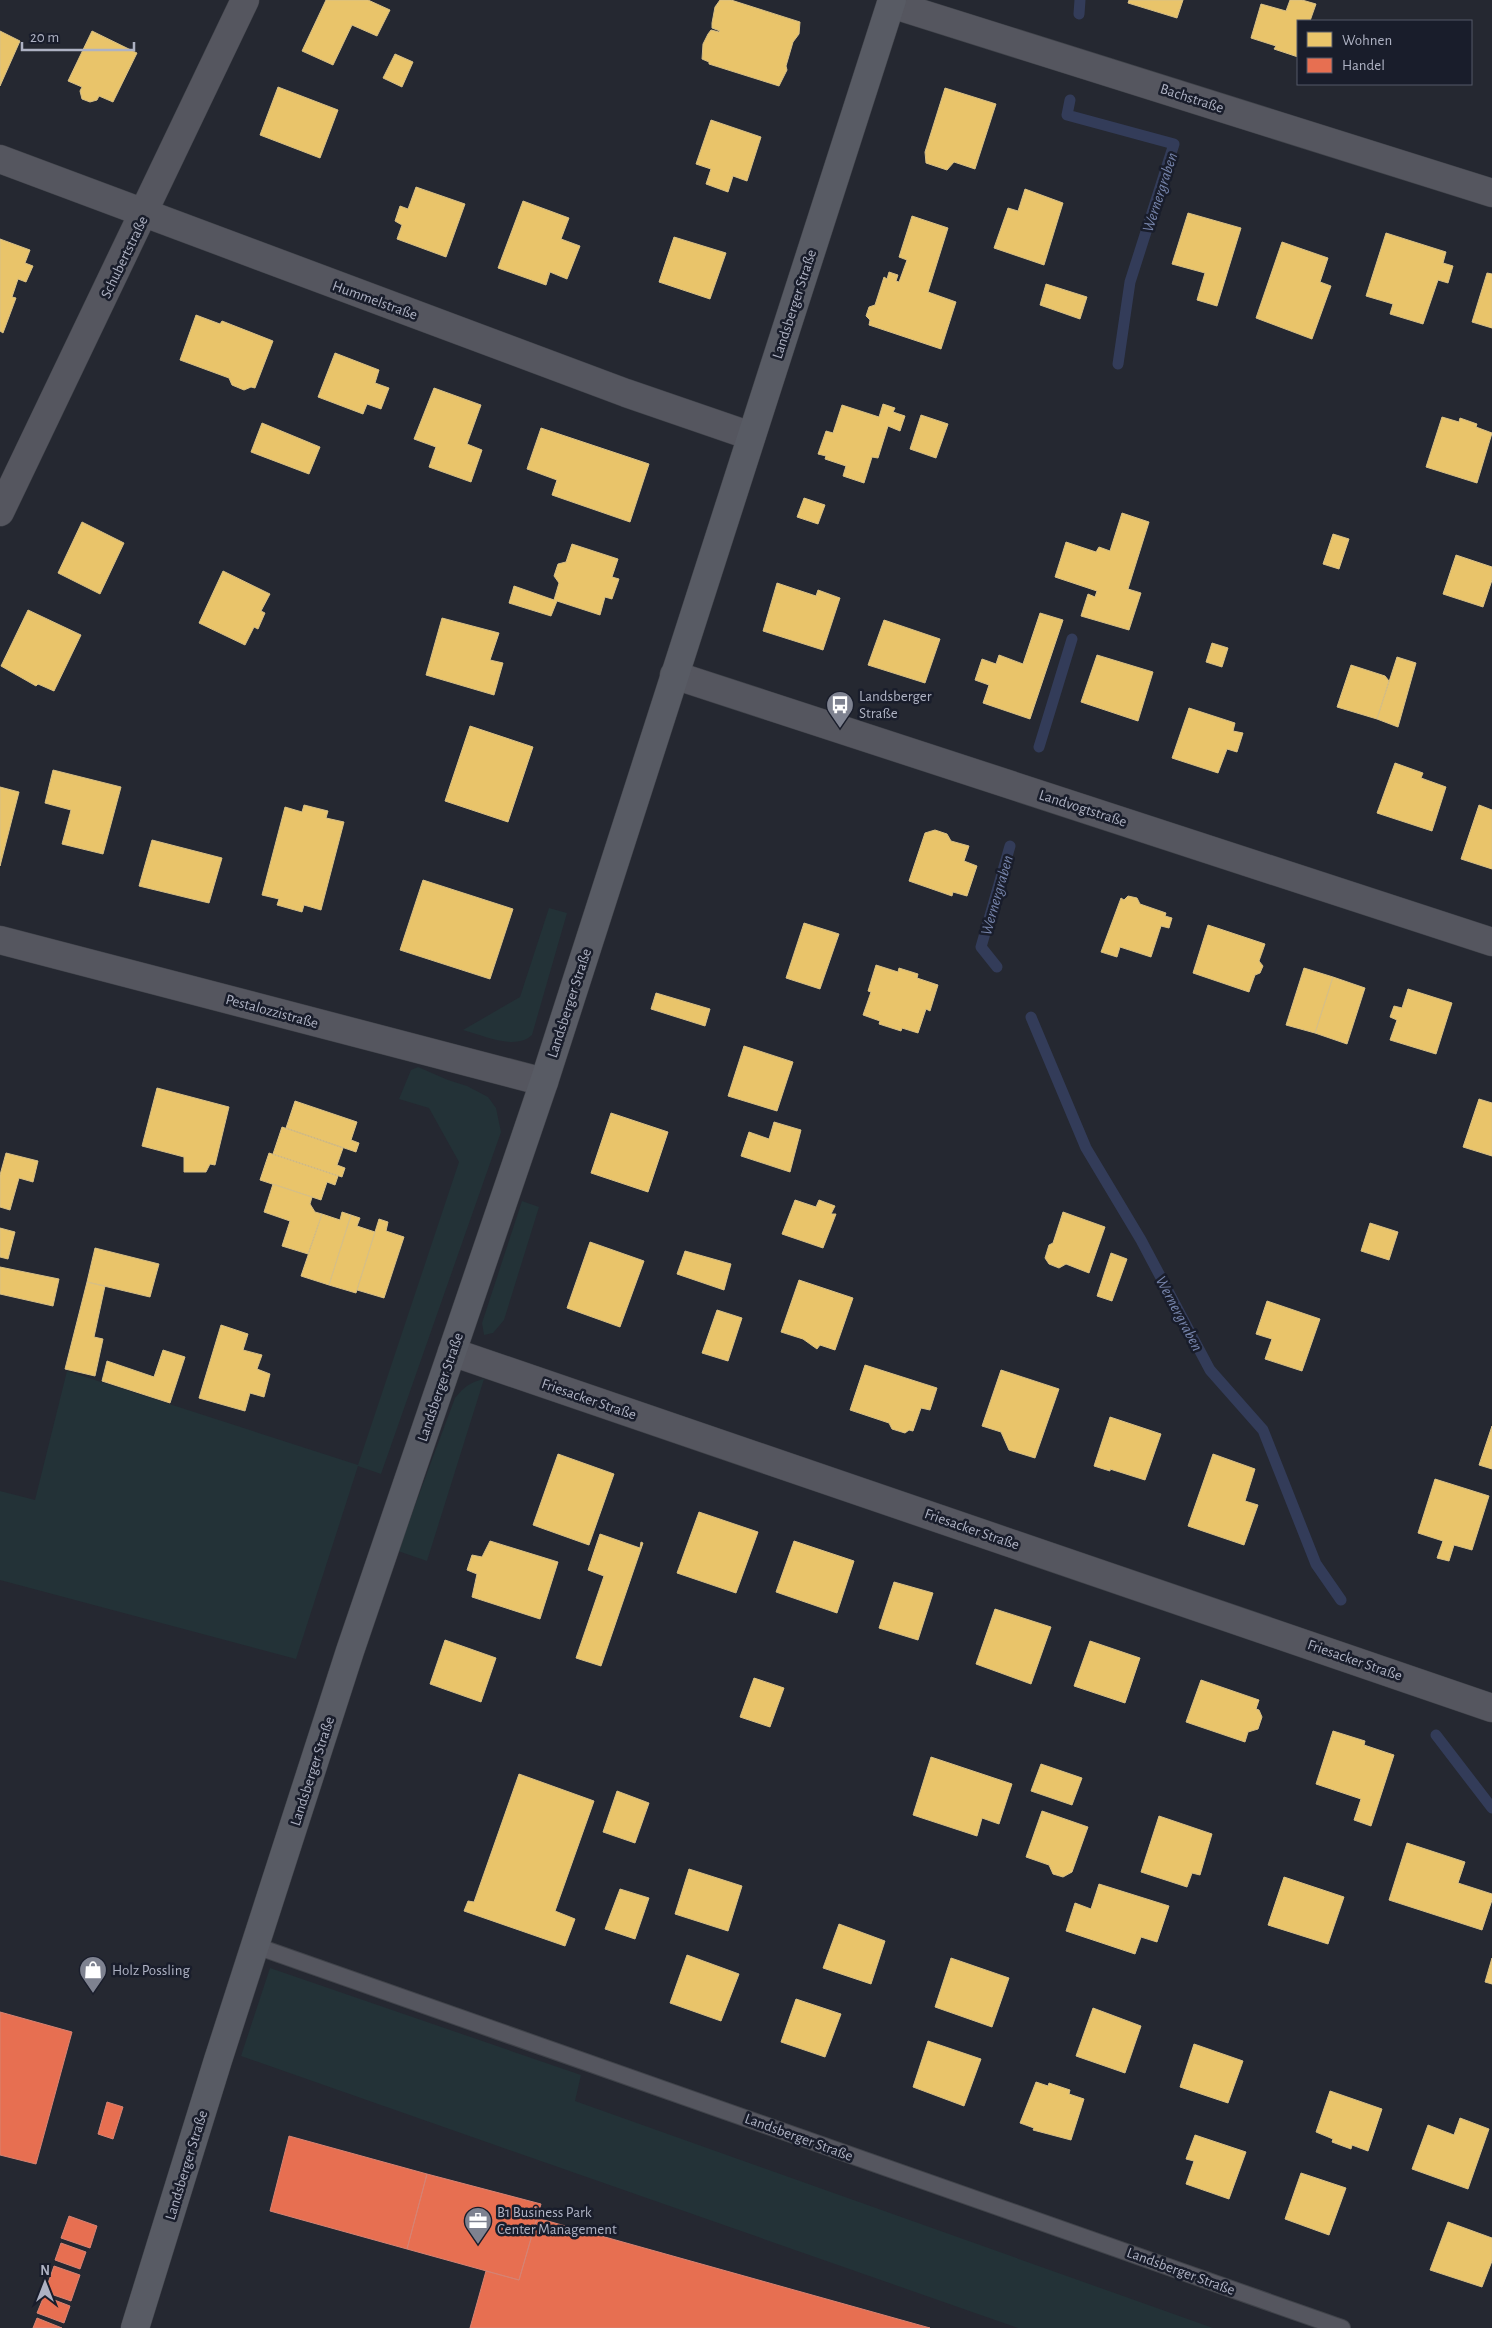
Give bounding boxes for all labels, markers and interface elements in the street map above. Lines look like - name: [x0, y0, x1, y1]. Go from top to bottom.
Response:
- scale bar: [22, 20, 135, 52]
- legend: [1297, 20, 1472, 85]
- text: 20 m: [30, 30, 59, 45]
- text: Wohnen: [1342, 33, 1392, 48]
- text: Handel: [1342, 58, 1385, 73]
- street label: Bachstraße: [1158, 81, 1225, 116]
- water label: Wernergraben: [1140, 151, 1180, 234]
- street label: Schubertstraße: [98, 214, 151, 301]
- street label: Landsberger Straße: [770, 248, 819, 361]
- street label: Hummelstraße: [330, 278, 419, 323]
- place label: Landsberger Straße: [859, 689, 932, 721]
- bus stop icon: Landsberger Straße: [825, 690, 855, 729]
- street label: Landvogtstraße: [1037, 787, 1129, 830]
- water label: Wernergraben: [978, 853, 1016, 937]
- street label: Landsberger Straße: [545, 947, 594, 1060]
- street label: Pestalozzistraße: [224, 992, 320, 1031]
- water label: Wernergraben: [1153, 1273, 1206, 1354]
- street label: Landsberger Straße: [415, 1331, 466, 1443]
- street label: Friesacker Straße: [540, 1376, 638, 1423]
- street label: Friesacker Straße: [923, 1506, 1021, 1553]
- street label: Friesacker Straße: [1306, 1637, 1404, 1684]
- street label: Landsberger Straße: [288, 1715, 337, 1828]
- shop icon: Holz Possling: [78, 1955, 108, 1994]
- place label: Holz Possling: [112, 1963, 190, 1978]
- street label: Landsberger Straße: [163, 2108, 210, 2222]
- street label: Landsberger Straße: [743, 2111, 855, 2164]
- place label: B1 Business Park Center Management: [497, 2205, 617, 2237]
- office icon: B1 Business Park Center Management: [463, 2206, 493, 2245]
- street label: Landsberger Straße: [1125, 2245, 1237, 2298]
- north arrow: [20, 2258, 70, 2308]
- text: N: [40, 2264, 50, 2278]

